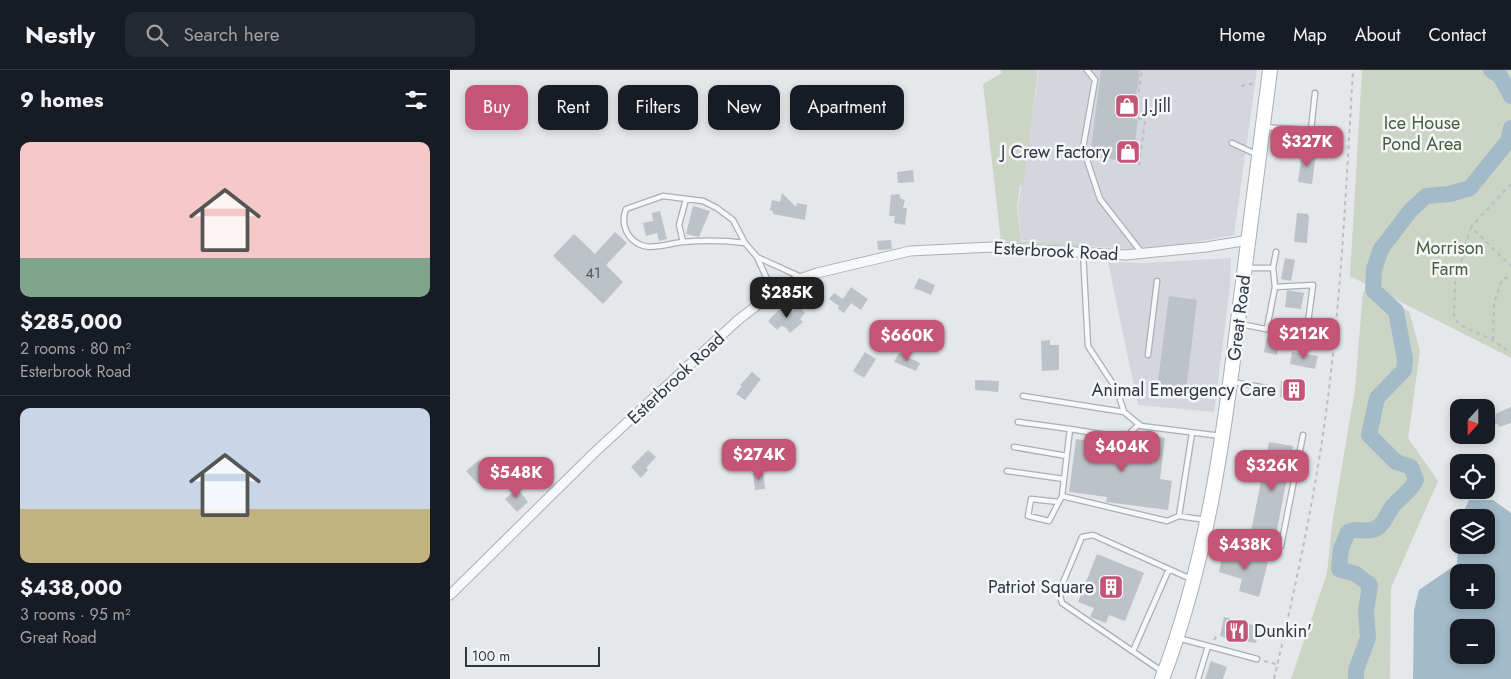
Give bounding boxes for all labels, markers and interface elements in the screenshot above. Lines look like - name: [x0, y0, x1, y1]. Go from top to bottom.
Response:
- search box: [125, 12, 475, 57]
- text: Nestly: [25, 17, 95, 52]
- icon: search: [143, 21, 171, 49]
- text: Search here: [183, 21, 279, 48]
- text: Home: [1219, 22, 1265, 48]
- text: Map: [1293, 22, 1327, 48]
- text: About: [1355, 22, 1400, 48]
- text: Contact: [1428, 22, 1486, 48]
- text: 9 homes: [20, 85, 104, 115]
- chip: Buy: [465, 85, 528, 130]
- chip: Rent: [538, 85, 608, 130]
- chip: Filters: [618, 85, 698, 130]
- chip: New: [708, 85, 780, 130]
- chip: Apartment: [790, 85, 904, 130]
- icon: filters: [402, 86, 430, 114]
- shop icon: J.Jill: [1114, 93, 1140, 119]
- place label: J.Jill: [1142, 93, 1171, 119]
- park label: Ice House Pond Area: [1382, 110, 1462, 157]
- pin: $327K: [1272, 126, 1342, 168]
- text: $327K: [1281, 130, 1333, 153]
- place label: J Crew Factory: [999, 139, 1110, 165]
- shop icon: J Crew Factory: [1115, 139, 1141, 165]
- icon: home: [180, 175, 270, 265]
- street label: Esterbrook Road: [993, 235, 1119, 267]
- park label: Morrison Farm: [1416, 235, 1484, 282]
- house number: 41: [585, 262, 601, 284]
- street label: Great Road: [1221, 274, 1257, 362]
- pin: $285K: [752, 276, 822, 319]
- text: $285K: [761, 281, 813, 304]
- text: $285,000: [20, 307, 122, 337]
- pin: $212K: [1269, 318, 1339, 360]
- pin: $660K: [872, 320, 942, 362]
- text: $212K: [1279, 322, 1329, 345]
- text: $660K: [880, 324, 934, 347]
- street label: Esterbrook Road: [621, 326, 731, 430]
- text: 2 rooms · 80 m²: [20, 337, 131, 360]
- text: Esterbrook Road: [20, 360, 131, 383]
- place label: Animal Emergency Care: [1092, 377, 1276, 403]
- building icon: Animal Emergency Care: [1281, 377, 1307, 403]
- north arrow: [1450, 399, 1495, 444]
- map controls: [1450, 399, 1495, 664]
- pin: $404K: [1087, 430, 1157, 473]
- text: $404K: [1095, 435, 1149, 458]
- pin: $274K: [724, 438, 794, 481]
- icon: home: [180, 440, 270, 530]
- text: $274K: [733, 443, 785, 466]
- pin: $326K: [1237, 450, 1307, 492]
- text: $326K: [1246, 454, 1298, 477]
- button: locate: [1450, 454, 1495, 499]
- pin: $548K: [481, 456, 551, 499]
- text: $548K: [490, 461, 542, 484]
- button: layers: [1450, 509, 1495, 554]
- pin: $438K: [1210, 528, 1280, 571]
- text: $438K: [1219, 533, 1271, 556]
- button: +: [1450, 564, 1495, 609]
- text: $438,000: [20, 573, 122, 603]
- place label: Patriot Square: [988, 574, 1094, 600]
- building icon: Patriot Square: [1098, 574, 1124, 600]
- text: 3 rooms · 95 m²: [20, 603, 131, 626]
- restaurant icon: Dunkin': [1224, 618, 1250, 644]
- place label: Dunkin': [1254, 618, 1312, 644]
- button: −: [1450, 619, 1495, 664]
- text: Great Road: [20, 626, 97, 649]
- scale bar: [465, 644, 600, 667]
- text: 100 m: [472, 646, 510, 666]

